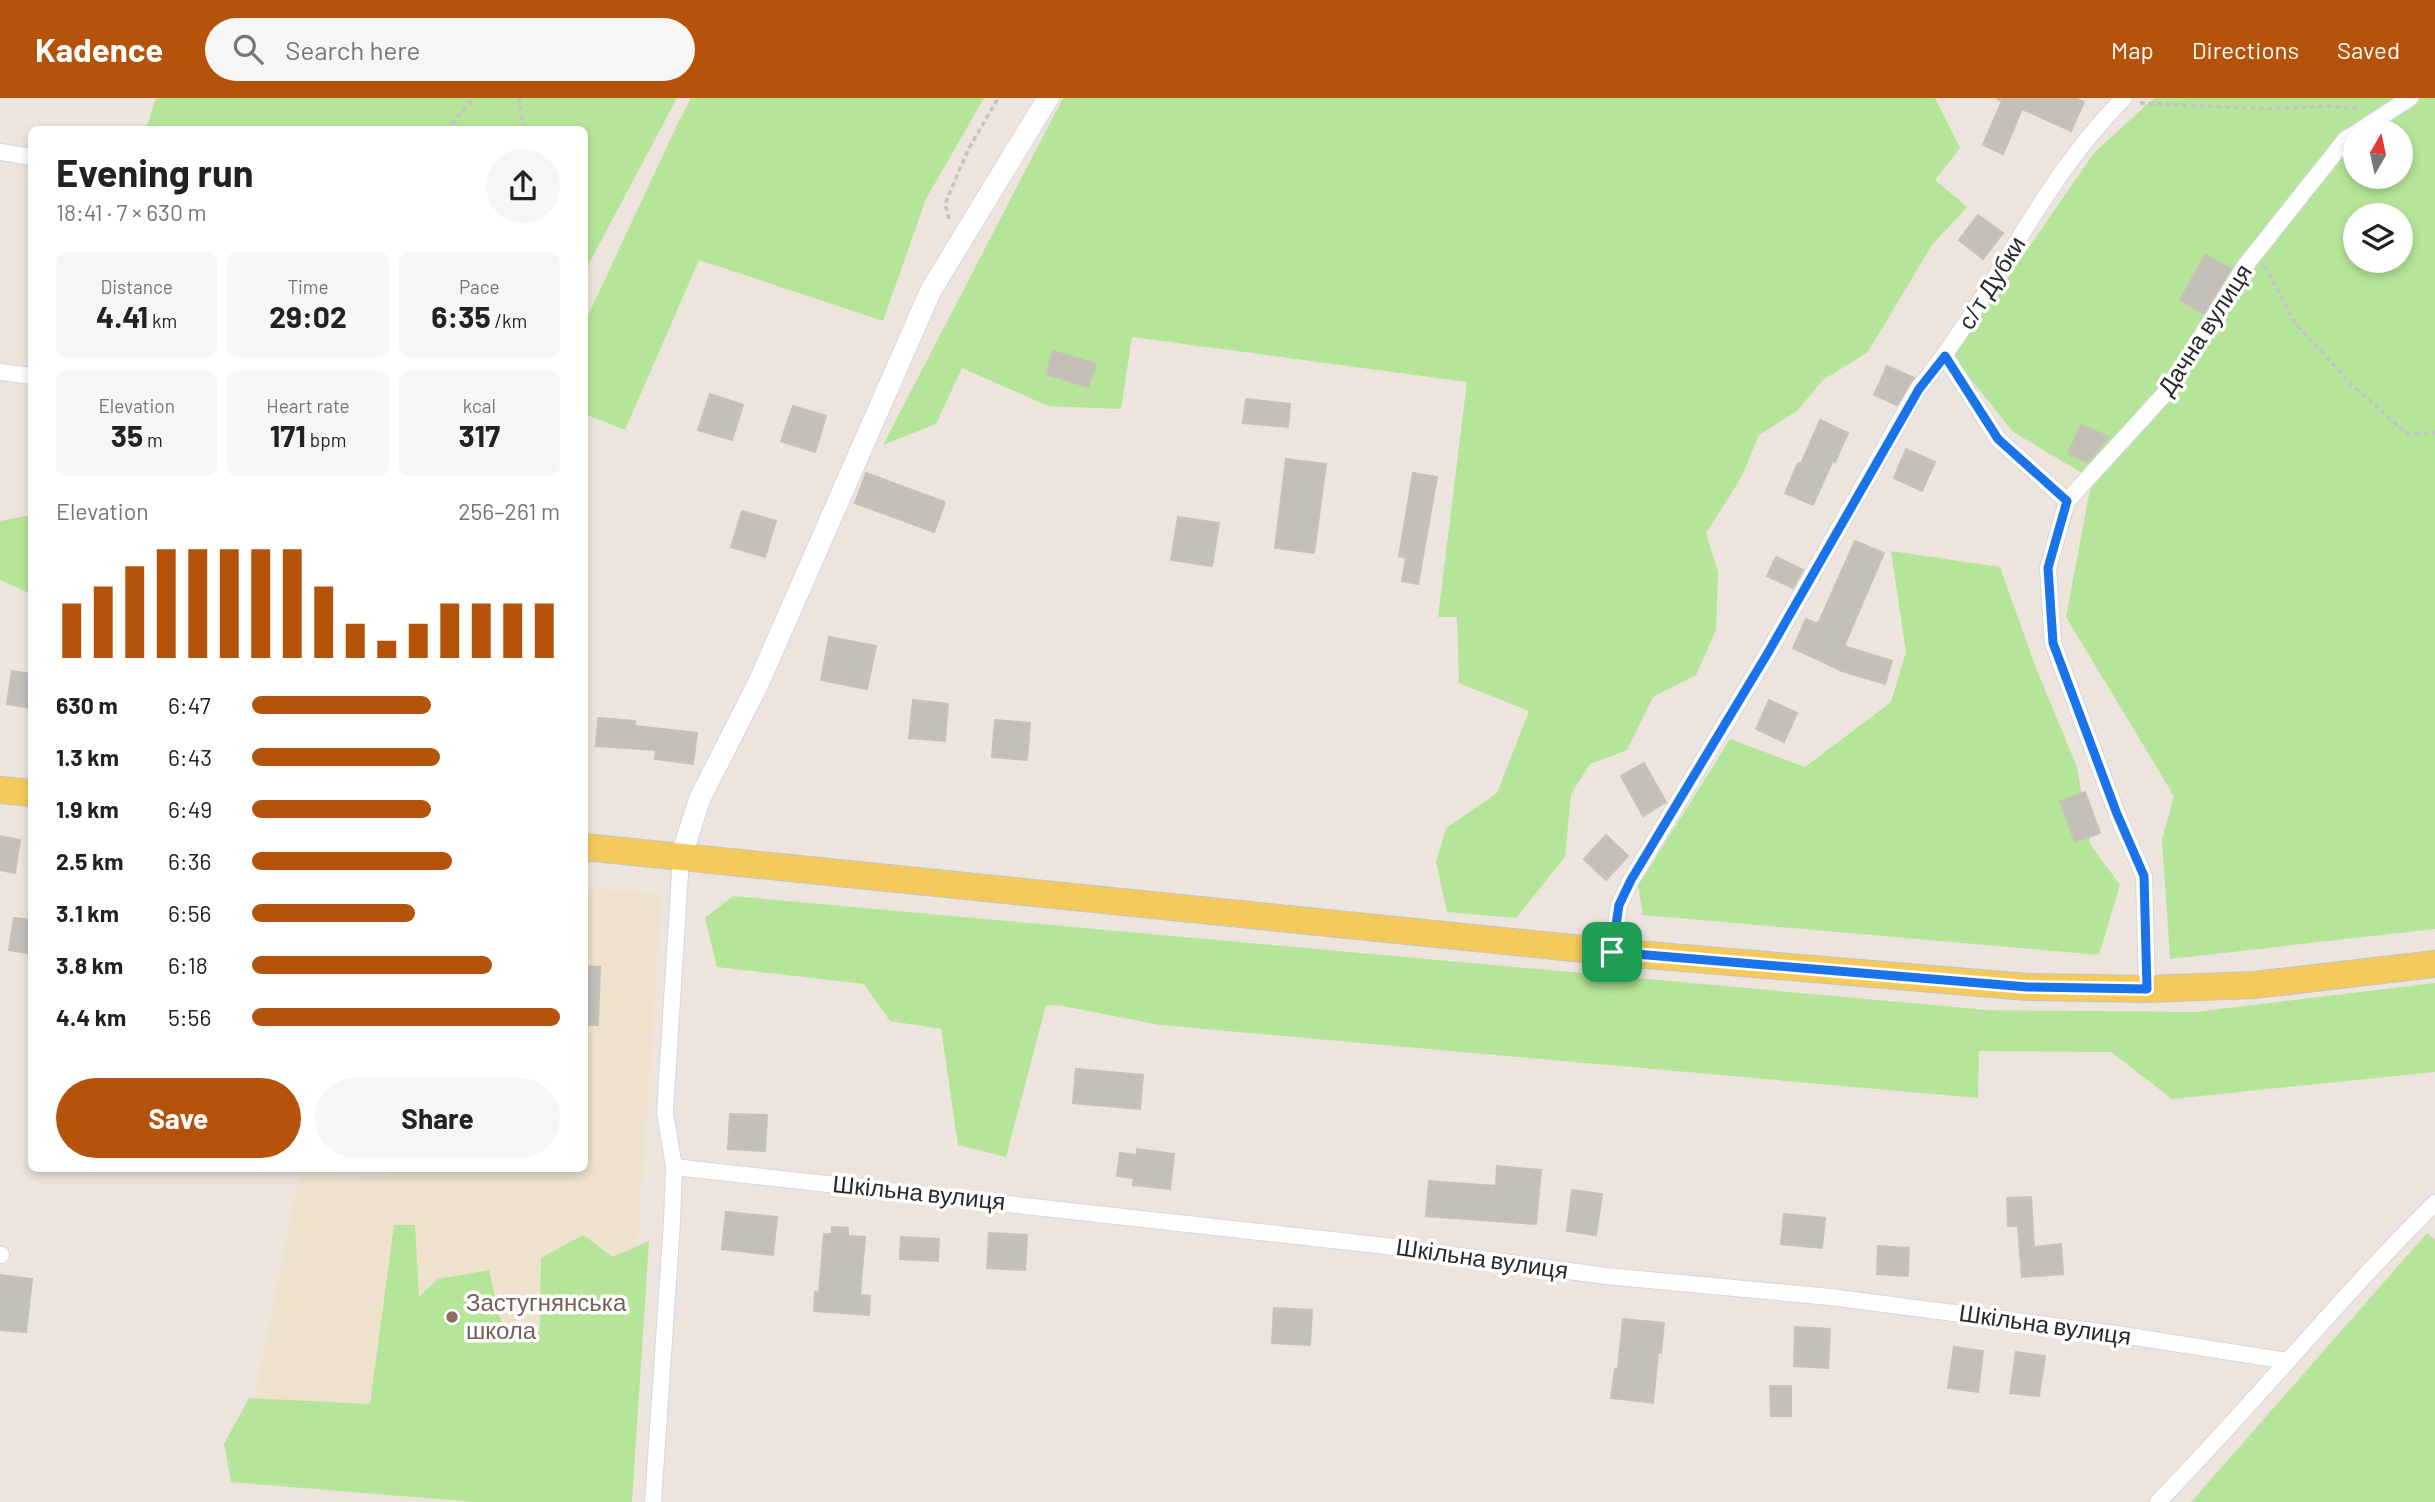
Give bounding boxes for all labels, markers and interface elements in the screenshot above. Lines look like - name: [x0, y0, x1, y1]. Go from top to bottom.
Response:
- search box: [205, 18, 695, 81]
- text: Kadence: [35, 29, 163, 69]
- icon: search: [229, 30, 267, 68]
- text: Search here: [285, 34, 420, 65]
- text: Map: [2111, 35, 2154, 64]
- text: Directions: [2192, 35, 2299, 64]
- text: Saved: [2337, 35, 2400, 64]
- north arrow: [2343, 119, 2413, 189]
- map controls: [2343, 119, 2413, 273]
- text: Evening run: [56, 149, 254, 195]
- button: share: [486, 149, 560, 223]
- text: 18:41 · 7 × 630 m: [56, 198, 207, 226]
- button: layers: [2343, 203, 2413, 273]
- street label: с/т Дубки: [1951, 230, 2031, 334]
- street label: Дачна вулиця: [2151, 258, 2257, 400]
- text: Distance: [100, 275, 173, 298]
- text: Time: [287, 275, 329, 298]
- text: Pace: [459, 275, 500, 298]
- text: 4.41: [96, 298, 148, 334]
- text: 29:02: [269, 298, 347, 334]
- text: 6:35: [431, 298, 491, 334]
- text: km: [148, 309, 177, 332]
- text: /km: [491, 309, 527, 332]
- text: Elevation: [98, 394, 175, 417]
- text: Heart rate: [266, 394, 350, 417]
- text: kcal: [463, 394, 496, 417]
- text: 35: [111, 417, 143, 453]
- text: 171: [270, 417, 306, 453]
- text: 317: [459, 417, 500, 453]
- text: m: [143, 428, 163, 451]
- text: bpm: [306, 428, 346, 451]
- text: Elevation: [56, 497, 149, 525]
- text: 256–261 m: [458, 497, 560, 525]
- text: 630 m: [56, 691, 118, 719]
- text: 6:47: [168, 691, 211, 719]
- text: 1.3 km: [56, 743, 119, 771]
- text: 6:43: [168, 743, 212, 771]
- text: 1.9 km: [56, 795, 119, 823]
- text: 6:49: [168, 795, 212, 823]
- text: 2.5 km: [56, 847, 124, 875]
- text: 6:36: [168, 847, 211, 875]
- text: 3.1 km: [56, 899, 119, 927]
- text: 6:56: [168, 899, 211, 927]
- pin: [1582, 922, 1642, 982]
- icon: arrive: [1593, 933, 1631, 971]
- text: 3.8 km: [56, 951, 123, 979]
- text: 6:18: [168, 951, 208, 979]
- text: 4.4 km: [56, 1003, 126, 1031]
- text: 5:56: [168, 1003, 211, 1031]
- button: Save: [56, 1078, 301, 1158]
- button: Share: [315, 1078, 560, 1158]
- street label: Шкільна вулиця: [831, 1168, 1007, 1215]
- street label: Шкільна вулиця: [1394, 1231, 1570, 1284]
- place label: Застугнянська школа: [466, 1287, 627, 1344]
- street label: Шкільна вулиця: [1957, 1297, 2133, 1350]
- marker: Застугнянська школа: [444, 1309, 460, 1325]

